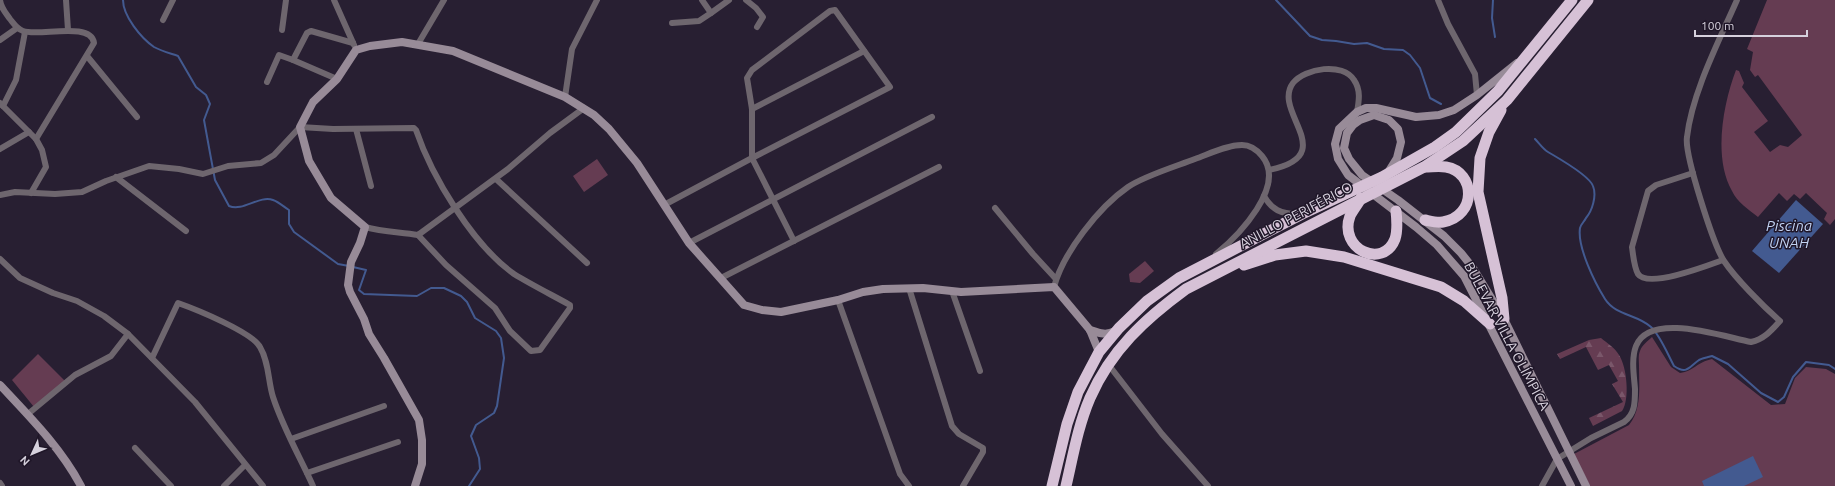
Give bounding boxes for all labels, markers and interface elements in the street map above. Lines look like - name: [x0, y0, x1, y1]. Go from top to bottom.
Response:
- scale bar: [1695, 12, 1807, 38]
- text: 100 m: [1701, 19, 1734, 32]
- street label: ANILLO PERIFÉRICO: [1236, 177, 1355, 252]
- water label: Piscina UNAH: [1766, 217, 1812, 251]
- street label: BULEVAR VILLA OLÍMPICA: [1461, 259, 1554, 413]
- north arrow: [12, 434, 52, 474]
- text: N: [18, 454, 32, 468]

